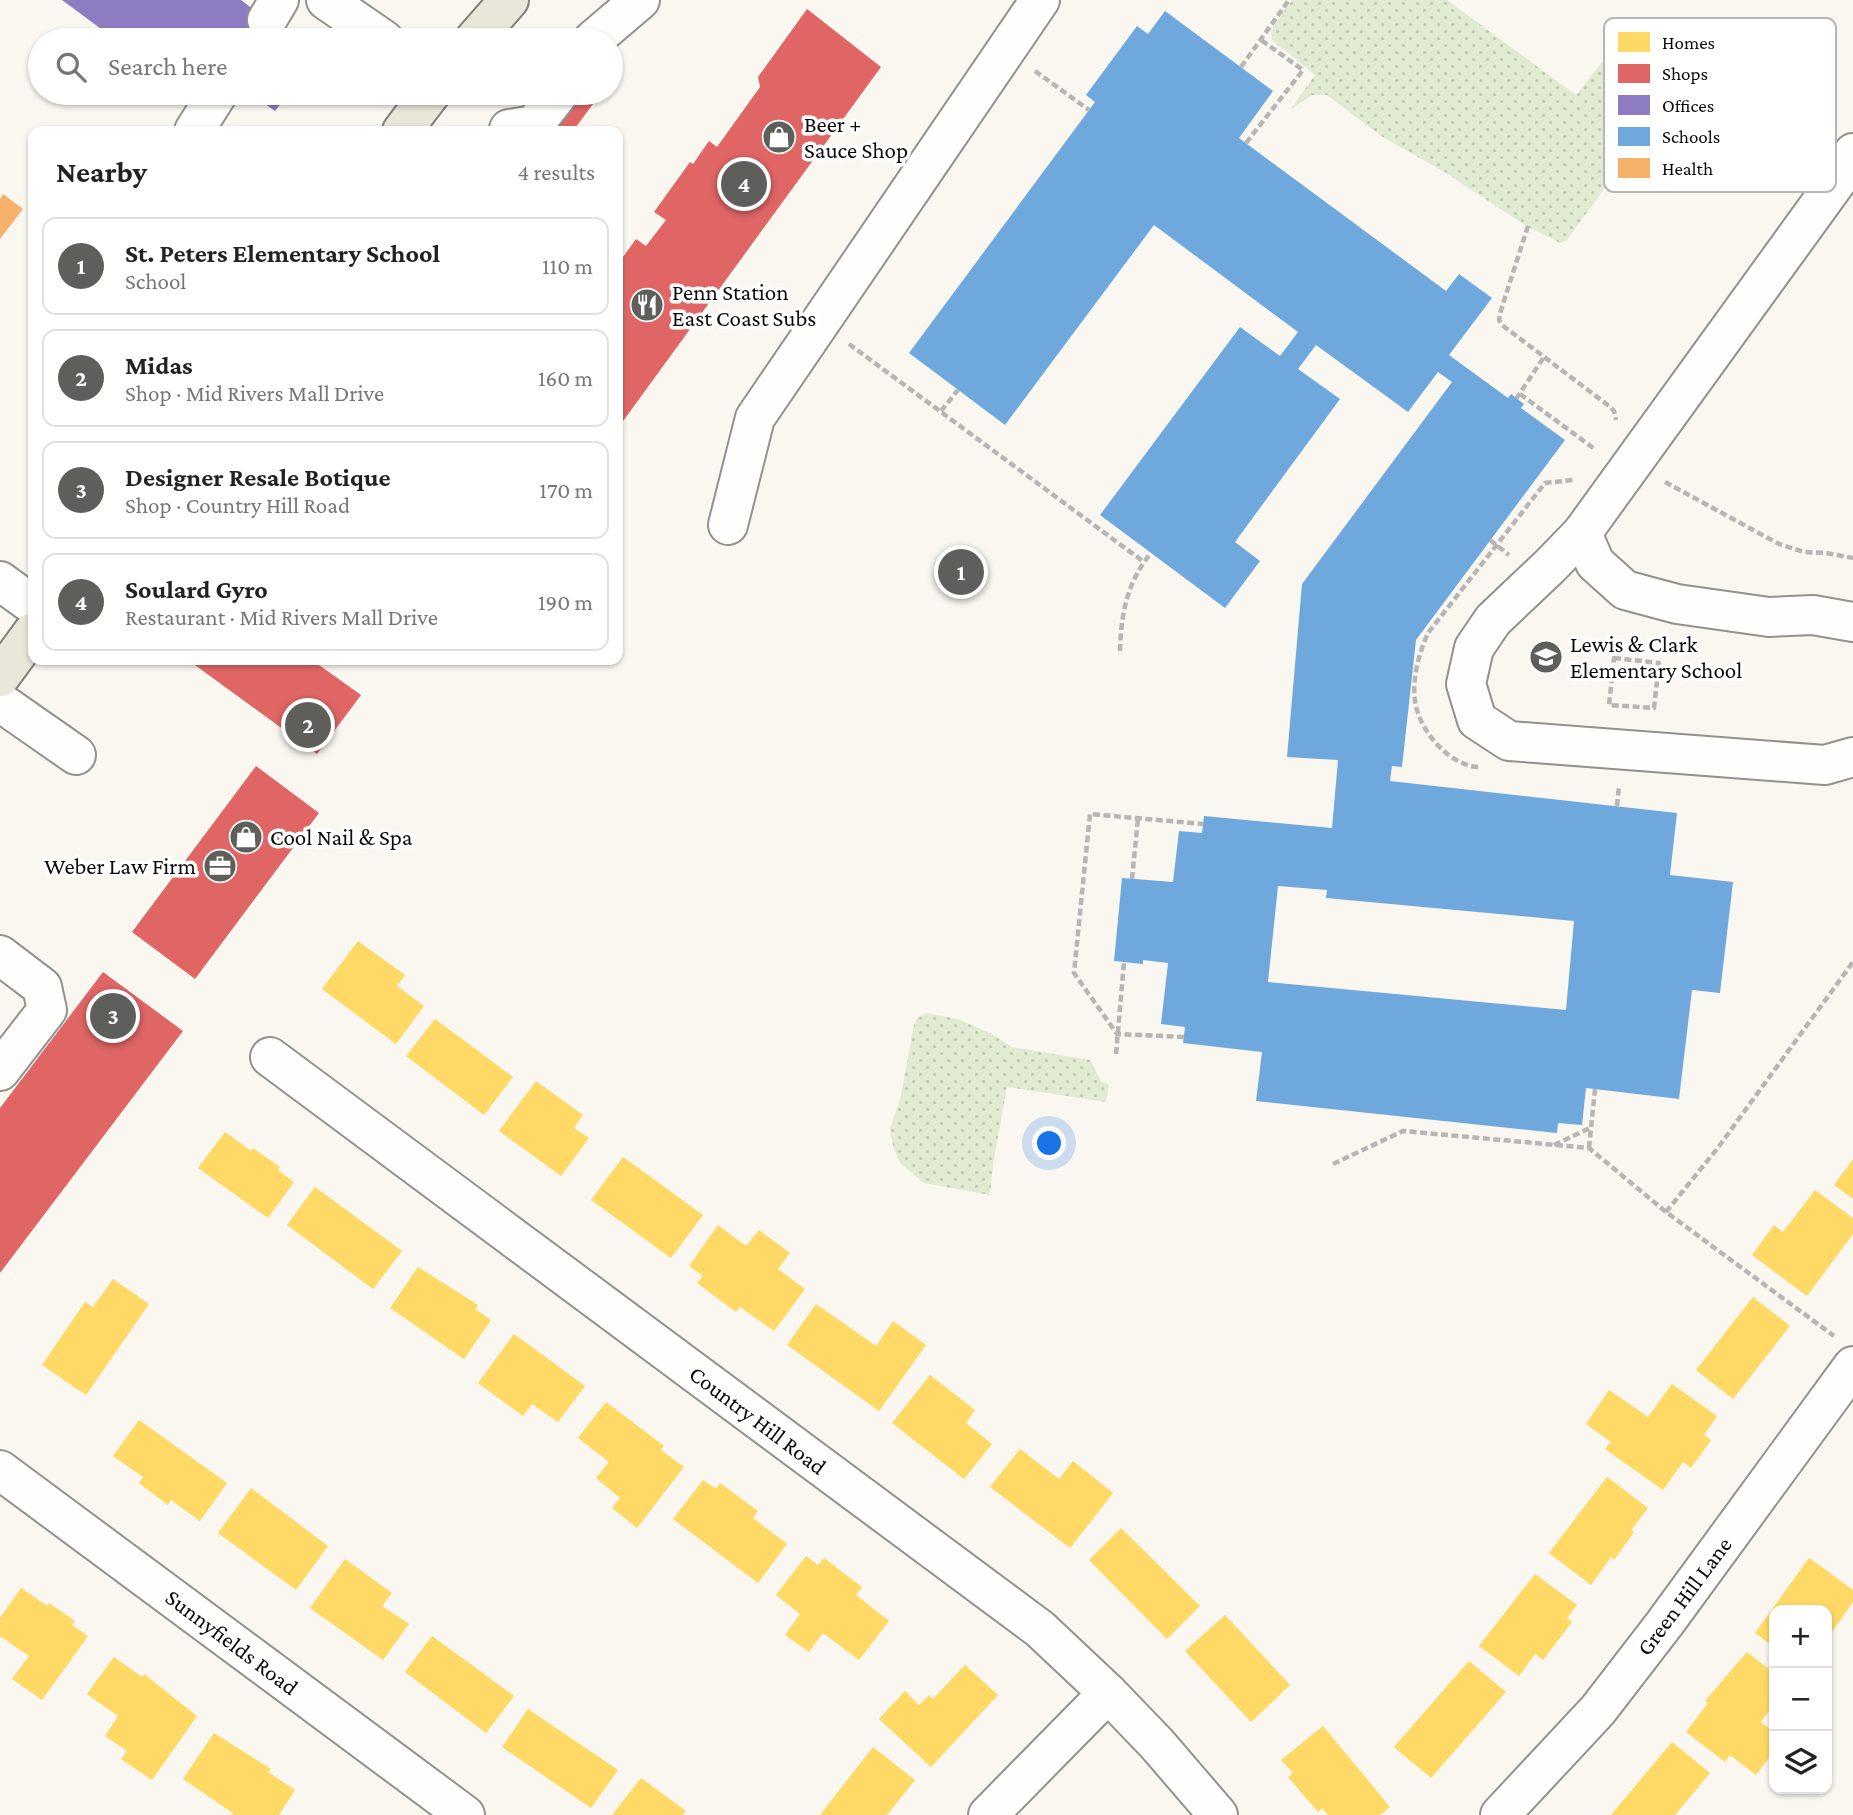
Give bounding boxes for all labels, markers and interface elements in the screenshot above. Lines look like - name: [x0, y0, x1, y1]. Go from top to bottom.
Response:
- legend: [1604, 18, 1836, 192]
- search box: [28, 28, 623, 105]
- text: Homes: [1662, 32, 1715, 53]
- icon: search: [52, 48, 90, 86]
- text: Search here: [108, 52, 227, 81]
- text: Shops: [1662, 63, 1708, 84]
- text: Offices: [1662, 95, 1714, 116]
- place label: Beer + Sauce Shop: [804, 111, 908, 163]
- shop icon: Beer + Sauce Shop: [760, 118, 798, 156]
- text: Schools: [1662, 126, 1720, 147]
- text: Nearby: [56, 155, 147, 188]
- pin: 4: [721, 158, 767, 210]
- text: Health: [1662, 158, 1713, 179]
- text: 4 results: [517, 159, 595, 185]
- text: St. Peters Elementary School: [125, 239, 440, 268]
- text: 1: [77, 253, 85, 279]
- text: 110 m: [542, 253, 593, 279]
- text: School: [125, 268, 186, 294]
- place label: Penn Station East Coast Subs: [672, 279, 816, 331]
- restaurant icon: Penn Station East Coast Subs: [628, 286, 666, 324]
- text: Midas: [125, 351, 193, 380]
- text: 2: [75, 365, 87, 391]
- text: 160 m: [538, 365, 593, 391]
- text: Shop · Mid Rivers Mall Drive: [125, 380, 384, 406]
- text: Designer Resale Botique: [125, 463, 391, 492]
- text: 3: [75, 477, 87, 503]
- text: 170 m: [539, 477, 593, 503]
- text: Shop · Country Hill Road: [125, 492, 350, 518]
- pin: 1: [938, 546, 984, 598]
- text: Soulard Gyro: [125, 575, 268, 604]
- text: 4: [75, 589, 87, 615]
- text: 190 m: [538, 589, 593, 615]
- text: Restaurant · Mid Rivers Mall Drive: [125, 604, 438, 630]
- place label: Lewis & Clark Elementary School: [1570, 631, 1742, 683]
- school or university icon: Lewis & Clark Elementary School: [1527, 638, 1565, 676]
- pin: 2: [285, 699, 331, 751]
- shop icon: Cool Nail & Spa: [227, 818, 265, 856]
- place label: Cool Nail & Spa: [270, 824, 413, 850]
- office icon: Weber Law Firm: [201, 847, 239, 885]
- place label: Weber Law Firm: [44, 853, 196, 879]
- pin: 3: [90, 990, 136, 1042]
- your location: [1032, 1126, 1066, 1160]
- street label: Country Hill Road: [685, 1360, 831, 1480]
- street label: Green Hill Lane: [1631, 1532, 1737, 1660]
- street label: Sunnyfields Road: [161, 1584, 303, 1700]
- map controls: [1769, 1605, 1832, 1794]
- button: +: [1769, 1605, 1832, 1668]
- button: −: [1769, 1668, 1832, 1731]
- button: layers: [1769, 1731, 1832, 1794]

